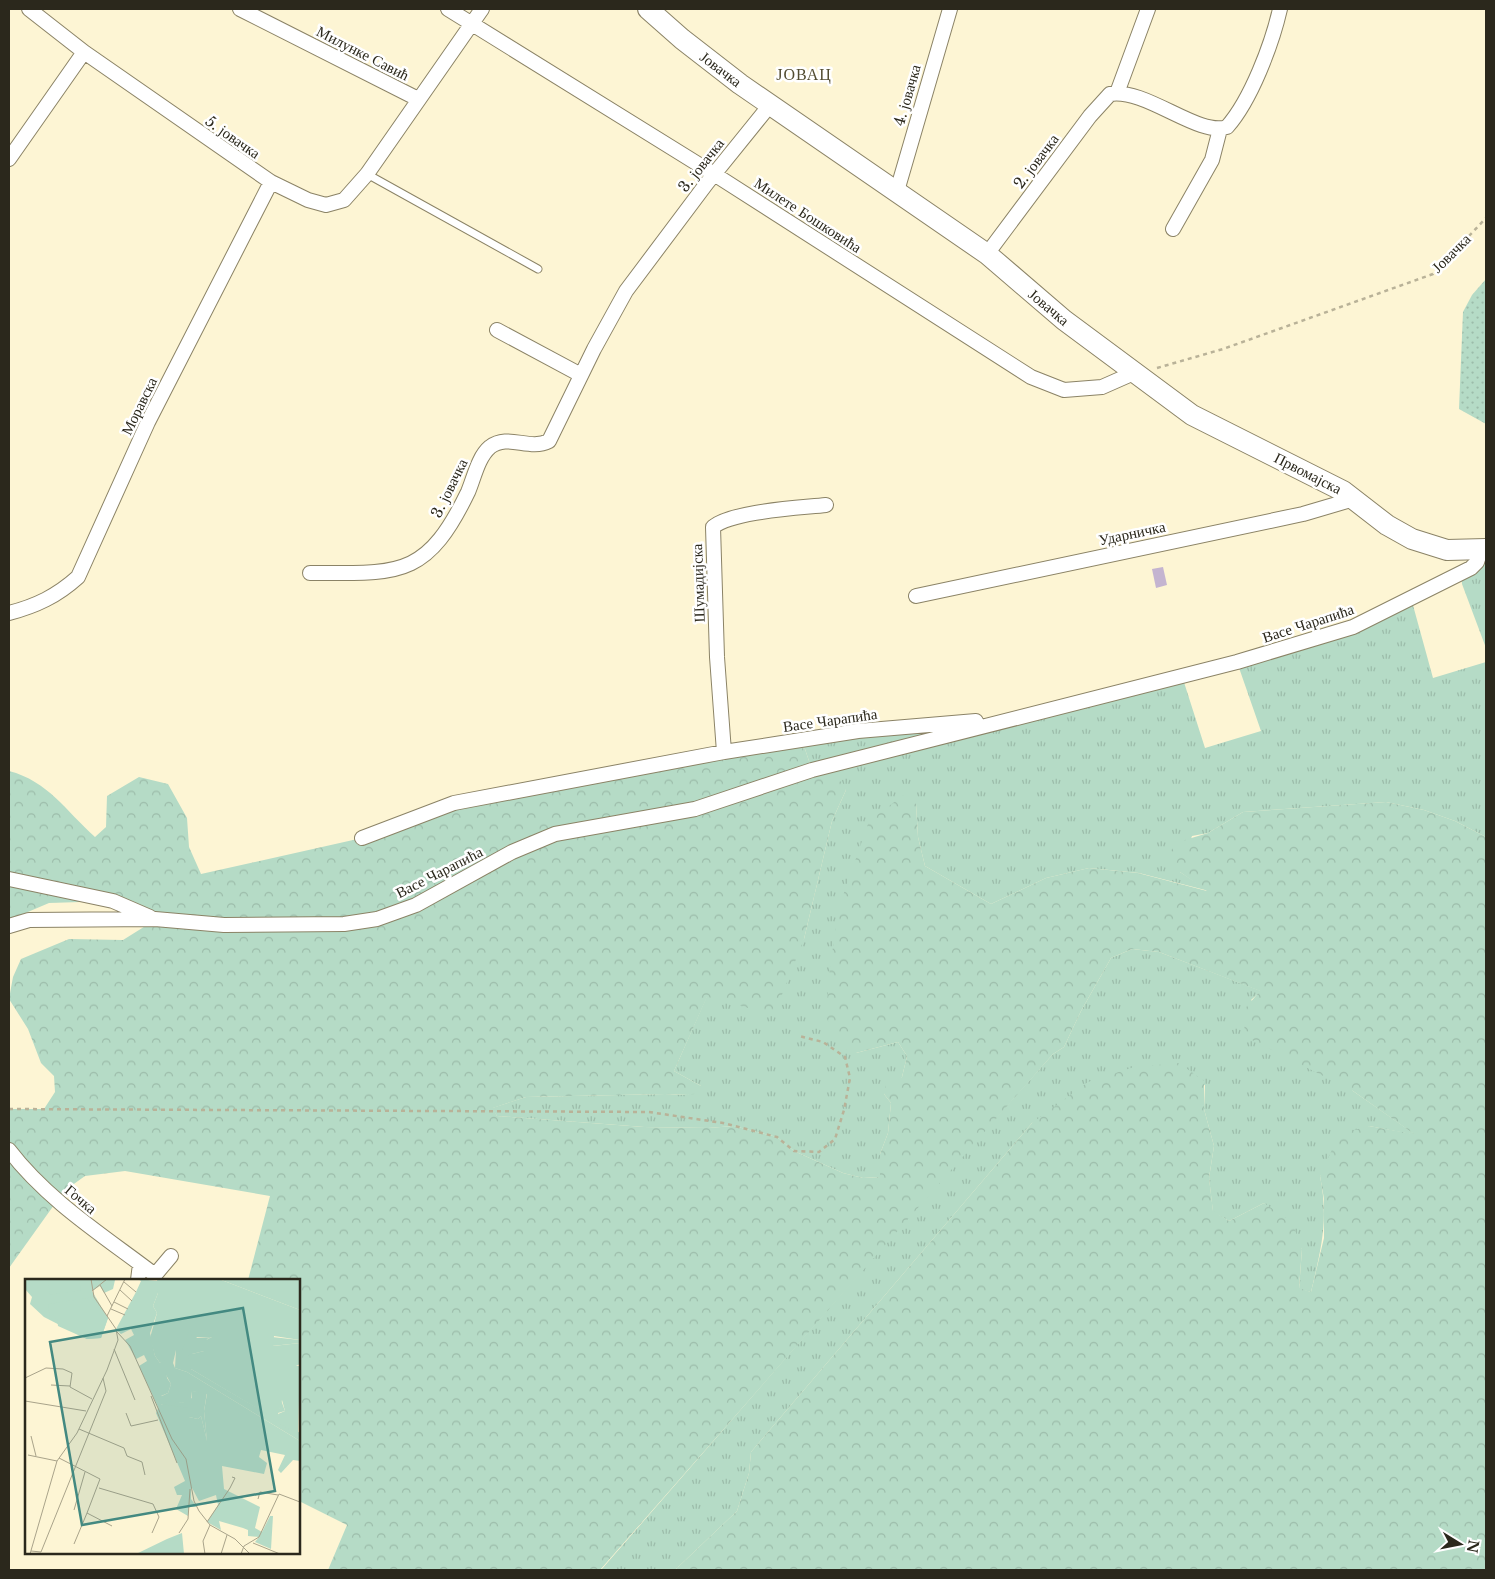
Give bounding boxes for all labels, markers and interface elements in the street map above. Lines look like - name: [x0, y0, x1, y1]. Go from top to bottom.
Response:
- street label: Милунке Савић: [313, 21, 413, 85]
- street label: Јовачка: [696, 47, 746, 91]
- street label: 4. јовачка: [889, 62, 925, 128]
- district label: ЈОВАЦ: [776, 64, 832, 84]
- street label: 5. јовачка: [202, 111, 264, 163]
- street label: 2. јовачка: [1009, 130, 1063, 192]
- street label: 3. јовачка: [674, 134, 728, 196]
- street label: Милете Бошковића: [751, 173, 865, 257]
- street label: Јовачка: [1427, 229, 1475, 277]
- street label: Јовачка: [1025, 284, 1074, 330]
- street label: Моравска: [117, 374, 161, 438]
- street label: Првомајска: [1271, 448, 1345, 498]
- street label: 3. јовачка: [427, 455, 472, 521]
- street label: Ударничка: [1097, 517, 1167, 549]
- street label: Шумадијска: [687, 543, 709, 623]
- street label: Васе Чарапића: [1260, 599, 1356, 647]
- street label: Васе Чарапића: [782, 704, 879, 736]
- street label: Васе Чарапића: [392, 842, 486, 902]
- street label: Гочка: [61, 1180, 101, 1218]
- inset map: [25, 1279, 300, 1554]
- north arrow: [1435, 1519, 1485, 1569]
- text: N: [1463, 1538, 1483, 1554]

